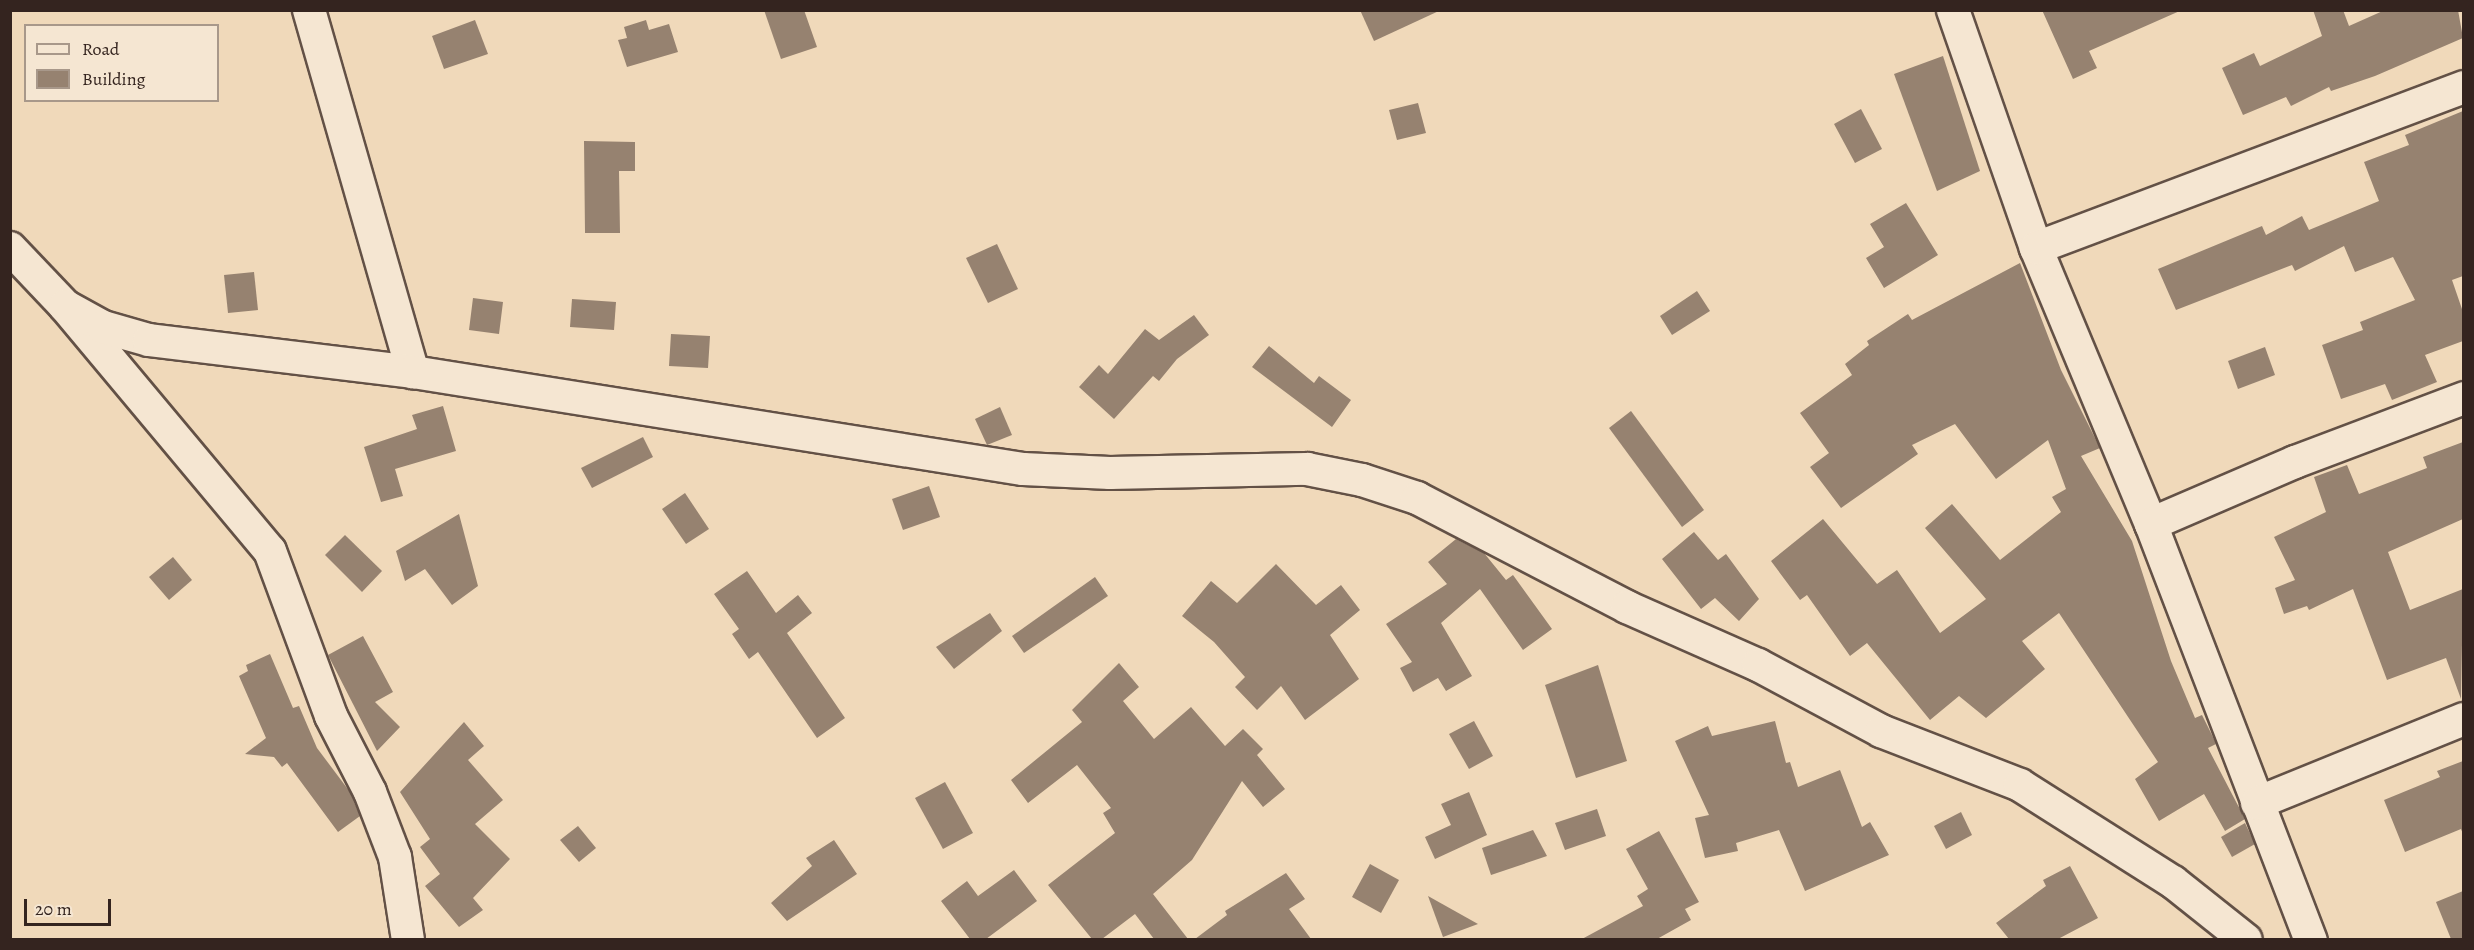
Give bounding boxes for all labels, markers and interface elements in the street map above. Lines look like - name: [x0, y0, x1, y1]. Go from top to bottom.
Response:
- legend: [24, 24, 219, 102]
- text: Road: [82, 37, 119, 61]
- text: Building: [82, 67, 146, 91]
- scale bar: [27, 887, 114, 925]
- text: 20 m: [35, 897, 72, 921]

